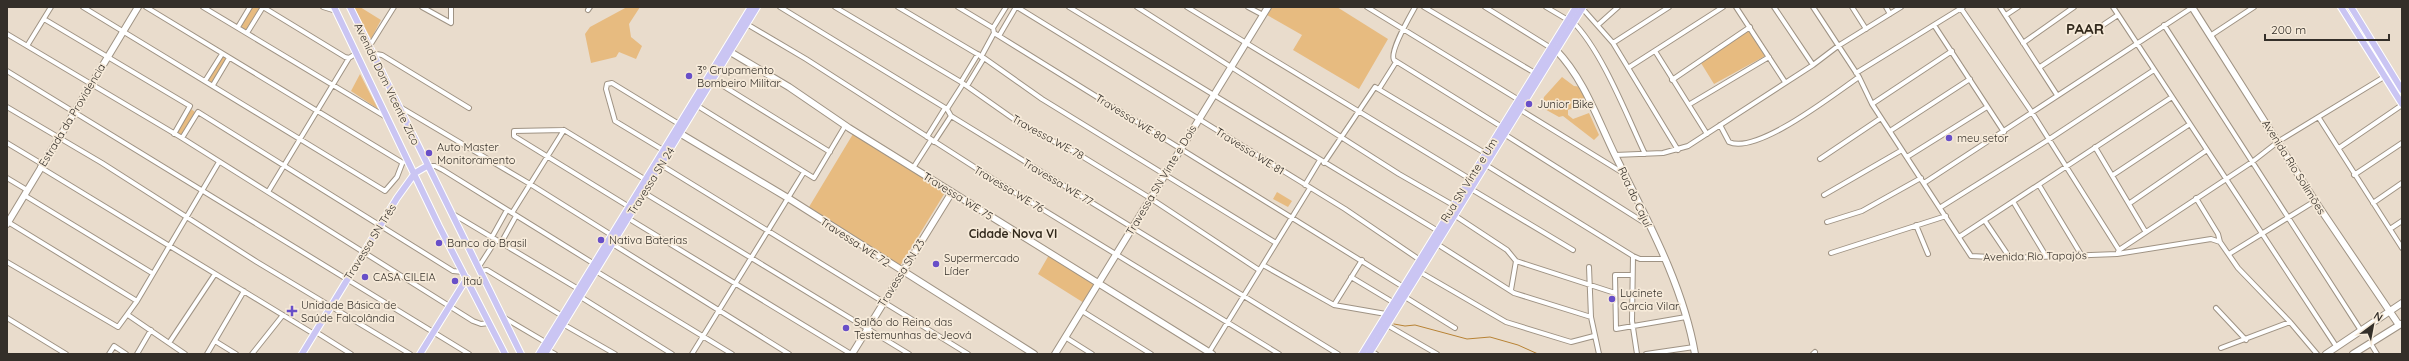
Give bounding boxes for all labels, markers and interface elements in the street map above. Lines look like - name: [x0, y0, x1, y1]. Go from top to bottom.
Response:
- scale bar: [2265, 16, 2389, 42]
- district label: PAAR: [2066, 19, 2104, 38]
- street label: Avenida Dom Vicente Zico: [351, 21, 423, 148]
- text: 200 m: [2271, 22, 2306, 37]
- street label: Estrada da Providencia: [36, 61, 108, 169]
- place label: 3º Grupamento Bombeiro Militar: [697, 63, 781, 90]
- marker: 3º Grupamento Bombeiro Militar: [684, 71, 694, 81]
- street label: Travessa WE 80: [1093, 91, 1169, 145]
- place label: Junior Bike: [1537, 97, 1594, 111]
- marker: Junior Bike: [1524, 99, 1534, 109]
- street label: Travessa WE 78: [1010, 111, 1086, 163]
- street label: Avenida Rio Solimões: [2259, 117, 2329, 217]
- street label: Travessa SN Vinte e Dois: [1123, 122, 1199, 238]
- street label: Travessa WE 81: [1213, 124, 1287, 178]
- place label: meu setor: [1957, 131, 2009, 145]
- marker: meu setor: [1944, 133, 1954, 143]
- street label: Rua SN Vinte e Um: [1438, 135, 1500, 225]
- place label: Auto Master Monitoramento: [437, 140, 516, 167]
- street label: Travessa SN 24: [625, 144, 678, 218]
- marker: Auto Master Monitoramento: [424, 148, 434, 158]
- street label: Travessa WE 77: [1020, 155, 1096, 209]
- street label: Travessa WE 76: [971, 162, 1047, 216]
- street label: Rua do Cajuí: [1615, 165, 1655, 230]
- street label: Travessa WE 75: [920, 169, 996, 223]
- street label: Travessa SN Três: [341, 201, 399, 283]
- street label: Travessa WE 72: [818, 214, 892, 270]
- district label: Cidade Nova VI: [969, 226, 1057, 241]
- place label: Nativa Baterias: [609, 233, 687, 247]
- marker: Nativa Baterias: [596, 235, 606, 245]
- place label: Banco do Brasil: [447, 236, 527, 250]
- street label: Travessa SN 23: [874, 236, 928, 310]
- marker: Banco do Brasil: [434, 238, 444, 248]
- street label: Avenida Rio Tapajós: [1983, 248, 2087, 264]
- place label: Supermercado Líder: [944, 251, 1020, 278]
- marker: Supermercado Líder: [931, 259, 941, 269]
- place label: CASA CILEIA: [373, 270, 436, 284]
- marker: CASA CILEIA: [360, 272, 370, 282]
- place label: Itaú: [463, 274, 482, 288]
- marker: Itaú: [450, 276, 460, 286]
- place label: Lucinete Garcia Vilar: [1620, 286, 1680, 313]
- marker: Lucinete Garcia Vilar: [1607, 294, 1617, 304]
- place label: Unidade Básica de Saúde Falcolândia: [301, 298, 396, 325]
- marker: Unidade Básica de Saúde Falcolândia: [286, 305, 298, 317]
- north arrow: [2353, 305, 2393, 345]
- text: N: [2371, 308, 2385, 325]
- place label: Salão do Reino das Testemunhas de Jeová: [854, 315, 972, 342]
- marker: Salão do Reino das Testemunhas de Jeová: [841, 323, 851, 333]

